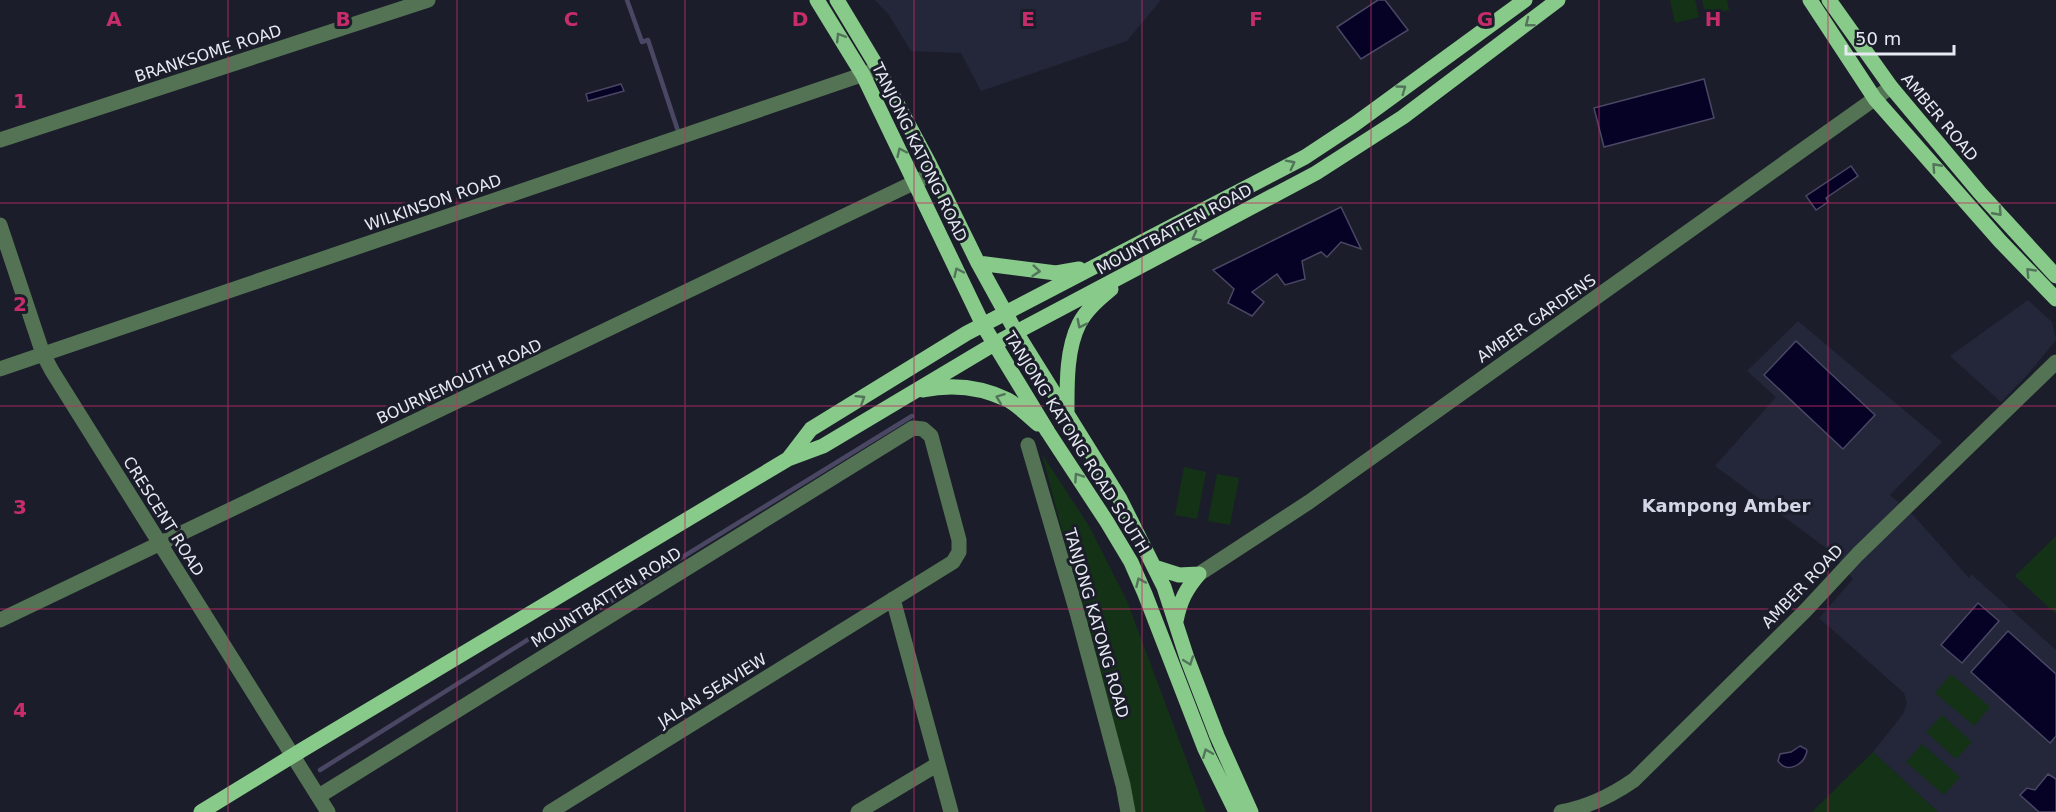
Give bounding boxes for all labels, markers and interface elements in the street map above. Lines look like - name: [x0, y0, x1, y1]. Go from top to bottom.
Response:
- text: A: [106, 7, 122, 31]
- text: B: [335, 7, 351, 31]
- text: C: [564, 7, 578, 31]
- text: D: [792, 7, 808, 31]
- text: E: [1021, 7, 1035, 31]
- text: F: [1249, 7, 1263, 31]
- text: G: [1477, 7, 1493, 31]
- text: H: [1705, 7, 1721, 31]
- one-way arrow: [1524, 15, 1535, 26]
- scale bar: [1846, 18, 1954, 56]
- street label: BRANKSOME ROAD: [132, 21, 284, 86]
- text: 50 m: [1855, 28, 1901, 49]
- one-way arrow: [835, 33, 847, 43]
- street label: TANJONG KATONG ROAD: [867, 59, 971, 245]
- street label: AMBER ROAD: [1897, 70, 1982, 165]
- one-way arrow: [1396, 86, 1407, 97]
- text: 1: [13, 89, 27, 113]
- one-way arrow: [896, 148, 908, 159]
- one-way arrow: [1285, 159, 1296, 171]
- one-way arrow: [1932, 163, 1943, 174]
- street label: WILKINSON ROAD: [362, 170, 504, 235]
- street label: MOUNTBATTEN ROAD: [1093, 180, 1255, 279]
- one-way arrow: [1990, 205, 2001, 216]
- one-way arrow: [1192, 230, 1202, 241]
- one-way arrow: [1032, 264, 1041, 277]
- one-way arrow: [953, 267, 965, 278]
- one-way arrow: [2026, 268, 2037, 278]
- street label: AMBER GARDENS: [1473, 270, 1600, 367]
- text: 2: [13, 292, 27, 316]
- one-way arrow: [1076, 317, 1088, 328]
- street label: TANJONG KATONG ROAD SOUTH: [1000, 327, 1153, 557]
- street label: BOURNEMOUTH ROAD: [374, 335, 545, 428]
- one-way arrow: [996, 393, 1007, 405]
- one-way arrow: [855, 394, 865, 406]
- street label: CRESCENT ROAD: [119, 453, 208, 580]
- one-way arrow: [1074, 472, 1085, 483]
- text: 3: [13, 495, 27, 519]
- district label: Kampong Amber: [1642, 495, 1810, 516]
- street label: TANJONG KATONG ROAD: [1060, 525, 1133, 720]
- street label: AMBER ROAD: [1758, 541, 1847, 632]
- street label: MOUNTBATTEN ROAD: [528, 543, 685, 651]
- one-way arrow: [1135, 578, 1147, 589]
- street label: JALAN SEAVIEW: [654, 649, 770, 732]
- one-way arrow: [1181, 655, 1194, 666]
- text: 4: [13, 698, 27, 722]
- one-way arrow: [1202, 748, 1214, 759]

